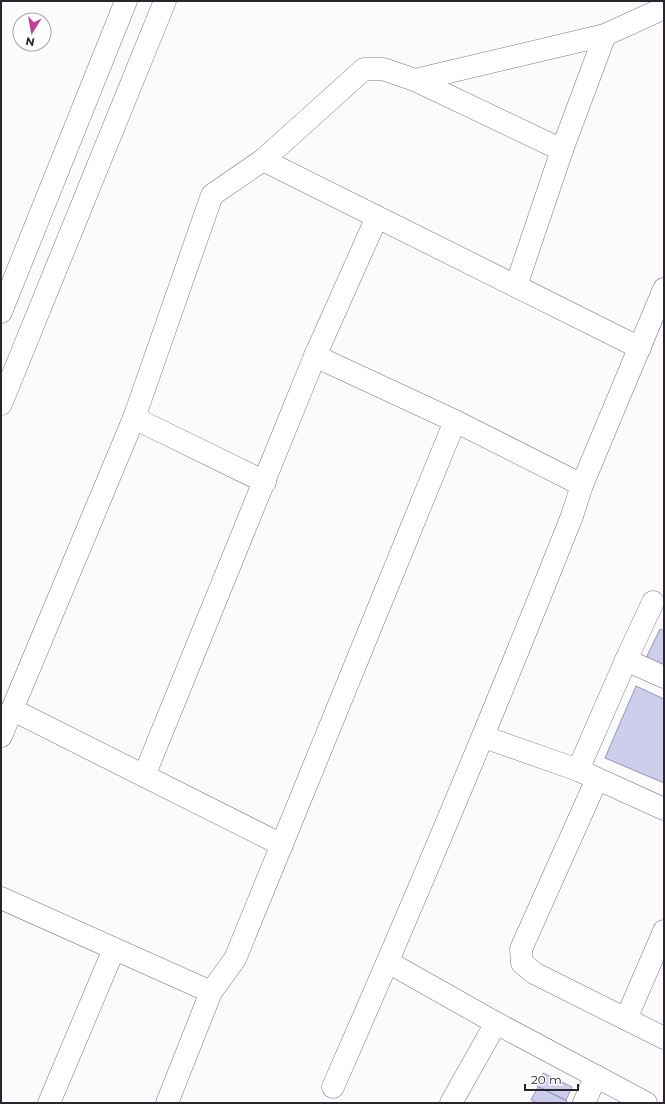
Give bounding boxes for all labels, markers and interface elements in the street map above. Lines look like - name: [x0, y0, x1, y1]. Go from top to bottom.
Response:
- north arrow: [12, 12, 52, 52]
- text: N: [24, 34, 36, 50]
- scale bar: [525, 1066, 578, 1092]
- text: 20 m: [531, 1072, 562, 1087]

